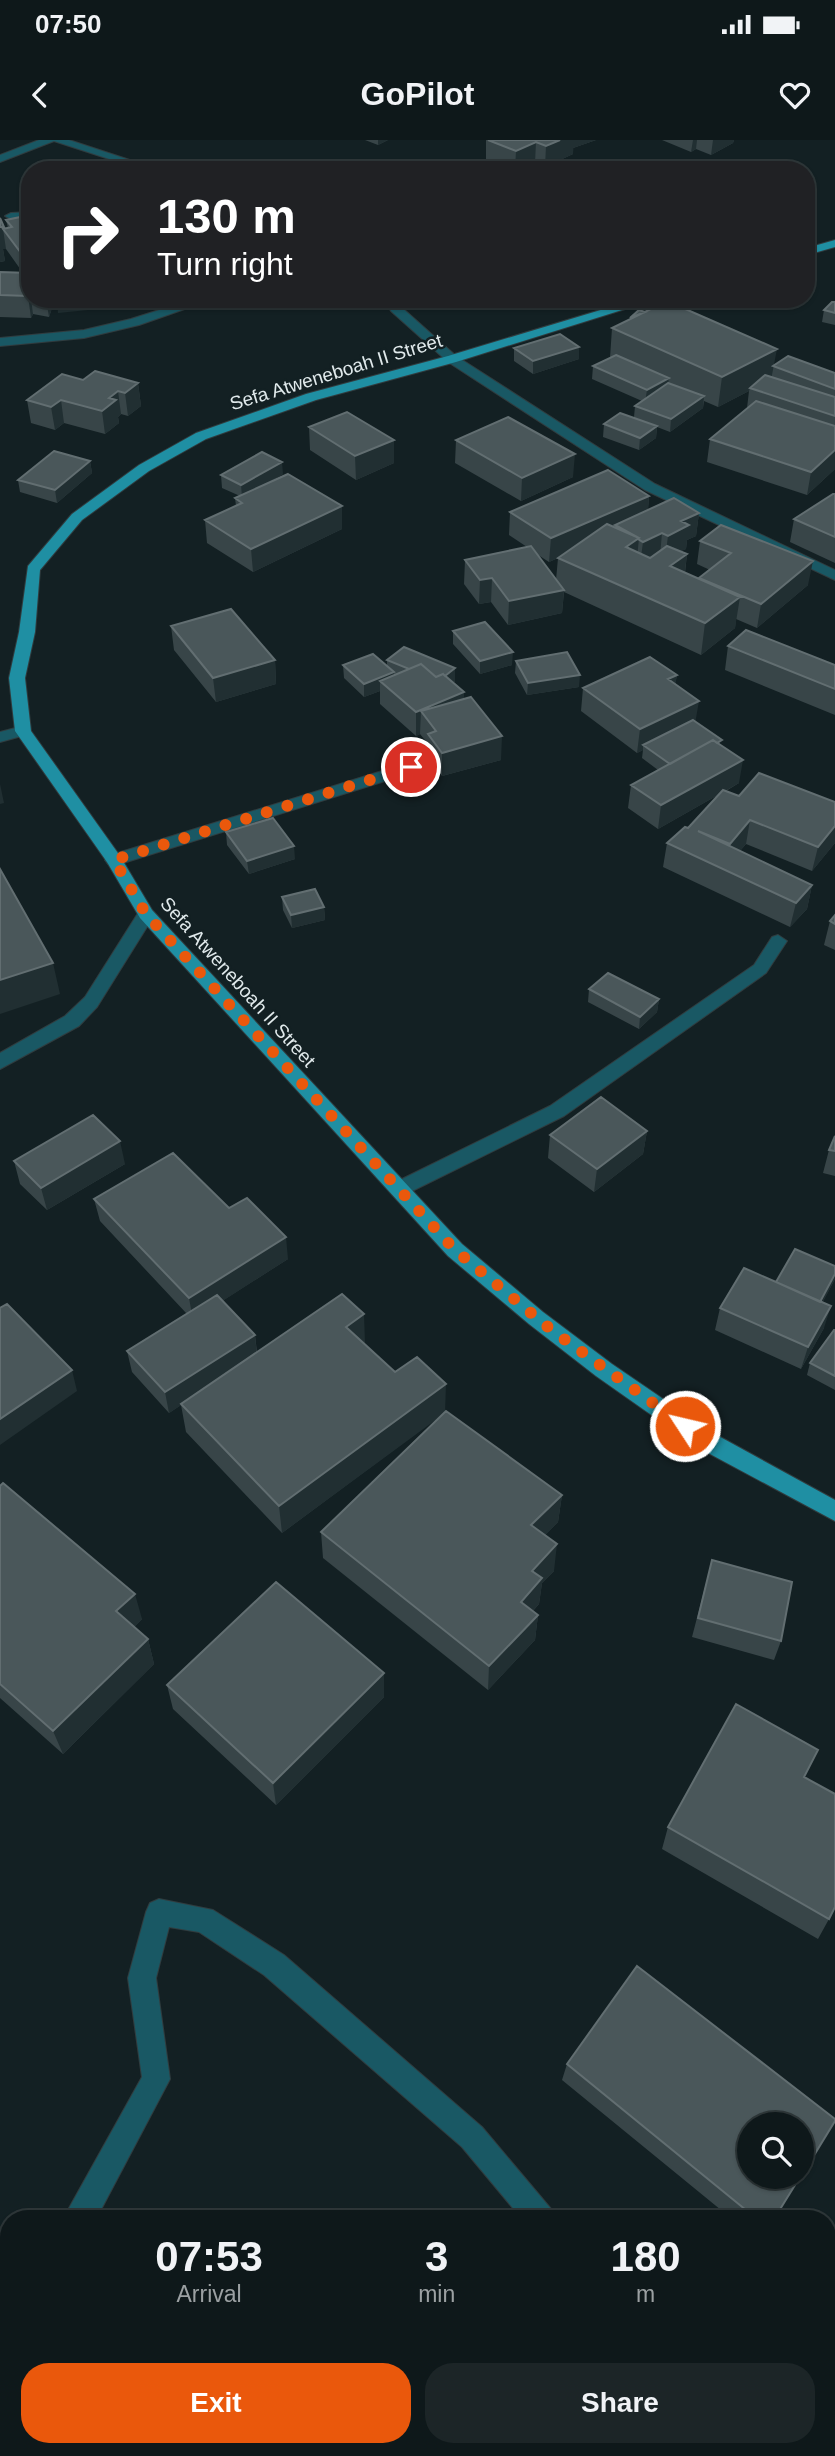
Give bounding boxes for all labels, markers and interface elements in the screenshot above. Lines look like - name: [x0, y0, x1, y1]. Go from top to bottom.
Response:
- text: 07:50: [35, 9, 102, 39]
- icon: back: [21, 76, 59, 114]
- text: GoPilot: [361, 76, 474, 112]
- icon: heart: [776, 76, 814, 114]
- icon: right: [42, 189, 133, 280]
- text: 130 m: [157, 189, 296, 243]
- text: Turn right: [157, 246, 293, 282]
- street label: Sefa Atweneboah II Street: [227, 329, 445, 414]
- pin: [381, 737, 441, 797]
- icon: arrive: [392, 748, 430, 786]
- street label: Sefa Atweneboah II Street: [156, 893, 320, 1072]
- position arrow: [648, 1389, 722, 1463]
- map controls: [737, 2112, 814, 2189]
- button: search: [737, 2112, 814, 2189]
- text: 07:53: [155, 2233, 263, 2280]
- text: 3: [425, 2233, 448, 2280]
- text: 180: [611, 2233, 681, 2280]
- text: Arrival: [176, 2281, 242, 2307]
- text: min: [418, 2281, 455, 2307]
- text: m: [636, 2281, 655, 2307]
- button: Exit: [21, 2363, 411, 2443]
- button: Share: [425, 2363, 815, 2443]

